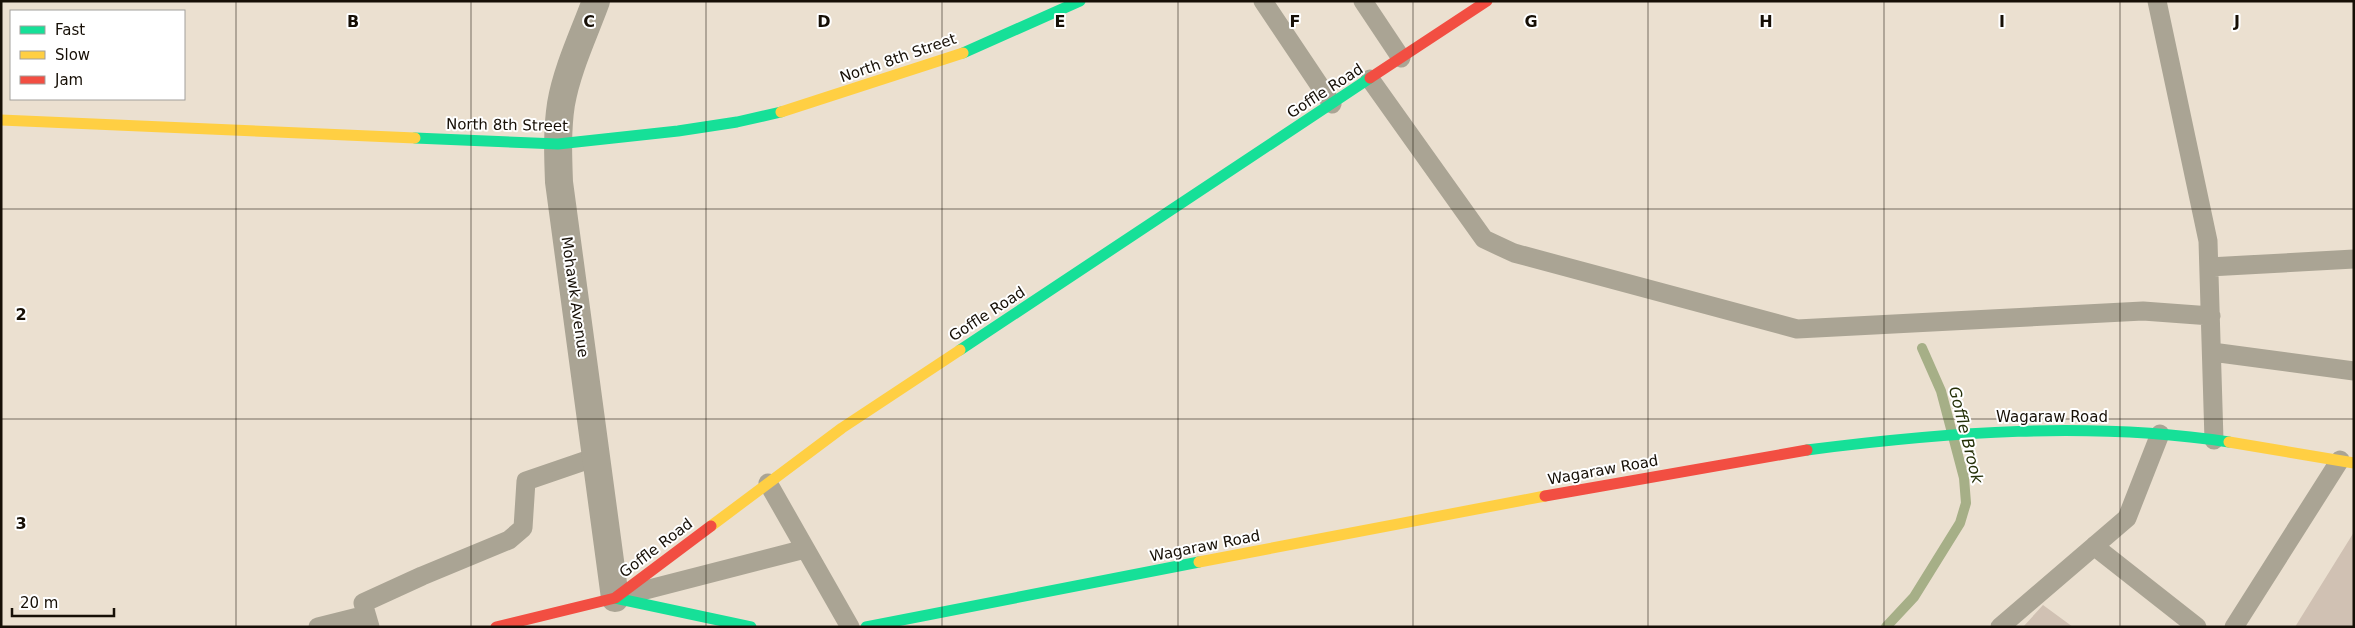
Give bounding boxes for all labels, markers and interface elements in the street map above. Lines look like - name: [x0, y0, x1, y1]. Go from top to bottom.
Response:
- legend: [10, 10, 185, 100]
- text: B: [347, 12, 359, 31]
- text: C: [583, 12, 595, 31]
- text: D: [817, 12, 831, 31]
- text: E: [1055, 12, 1065, 31]
- text: F: [1290, 12, 1300, 31]
- text: G: [1524, 12, 1538, 31]
- text: H: [1759, 12, 1773, 31]
- text: I: [1999, 12, 2005, 31]
- text: J: [2233, 12, 2240, 31]
- text: Fast: [55, 21, 85, 39]
- street label: North 8th Street: [837, 30, 959, 86]
- text: Slow: [55, 46, 90, 64]
- street label: Goffle Road: [1284, 60, 1366, 122]
- text: Jam: [54, 71, 83, 89]
- street label: North 8th Street: [446, 115, 568, 135]
- street label: Mohawk Avenue: [558, 235, 592, 359]
- street label: Goffle Road: [946, 283, 1028, 345]
- text: 2: [15, 305, 27, 324]
- water label: Goffle Brook: [1945, 384, 1987, 486]
- street label: Wagaraw Road: [1996, 408, 2108, 426]
- street label: Wagaraw Road: [1546, 451, 1660, 489]
- text: 3: [15, 514, 27, 533]
- street label: Goffle Road: [616, 515, 696, 581]
- street label: Wagaraw Road: [1148, 526, 1262, 566]
- scale bar: [12, 586, 115, 618]
- text: 20 m: [20, 594, 58, 612]

